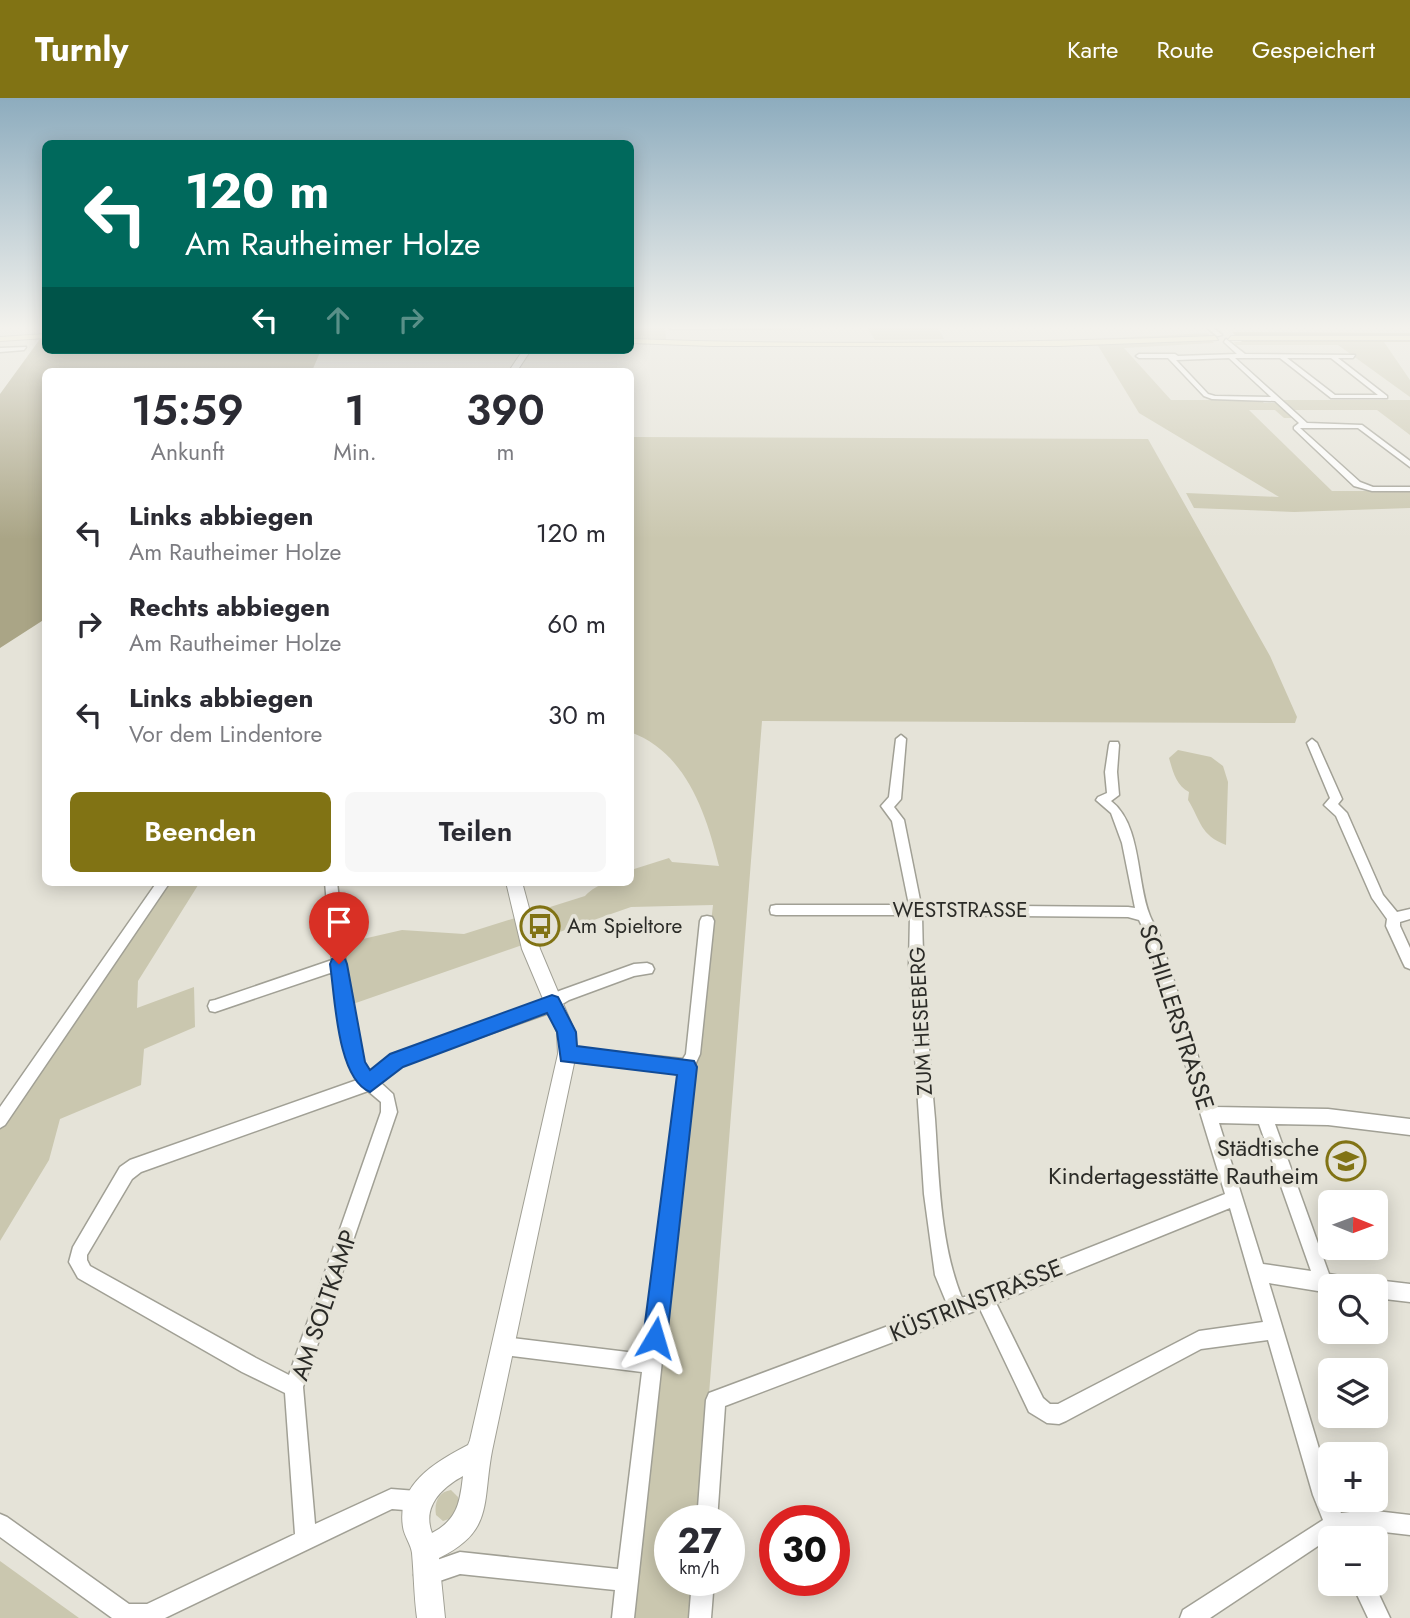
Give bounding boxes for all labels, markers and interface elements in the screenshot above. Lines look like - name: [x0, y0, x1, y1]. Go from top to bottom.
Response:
- text: Turnly: [35, 26, 129, 73]
- text: Karte: [1067, 32, 1118, 67]
- text: Route: [1156, 32, 1214, 67]
- text: Gespeichert: [1252, 32, 1375, 67]
- text: 120 m: [185, 156, 329, 226]
- icon: left: [70, 168, 161, 259]
- text: Am Rautheimer Holze: [185, 221, 481, 267]
- icon: left: [246, 301, 284, 339]
- icon: ahead: [319, 301, 357, 339]
- icon: right: [392, 301, 430, 339]
- text: 15:59: [131, 380, 244, 441]
- text: 1: [345, 380, 365, 441]
- text: 390: [466, 380, 545, 441]
- text: Ankunft: [151, 435, 224, 469]
- text: Min.: [333, 435, 377, 469]
- text: m: [496, 435, 514, 469]
- text: Links abbiegen: [129, 497, 313, 535]
- icon: left: [70, 514, 108, 552]
- text: 120 m: [536, 514, 606, 552]
- text: Am Rautheimer Holze: [129, 535, 341, 569]
- text: Rechts abbiegen: [129, 588, 330, 626]
- icon: right: [70, 605, 108, 643]
- text: 60 m: [547, 605, 606, 643]
- text: Am Rautheimer Holze: [129, 626, 341, 660]
- text: Links abbiegen: [129, 679, 313, 717]
- icon: left: [70, 696, 108, 734]
- text: 30 m: [548, 696, 606, 734]
- text: Vor dem Lindentore: [129, 717, 322, 751]
- button: Beenden: [70, 792, 331, 872]
- button: Teilen: [345, 792, 606, 872]
- pin: [309, 892, 369, 964]
- street label: WESTSTRASSE: [892, 895, 1028, 925]
- icon: arrive: [320, 903, 358, 941]
- bus stop icon: Am Spieltore: [519, 905, 561, 947]
- place label: Am Spieltore: [567, 911, 683, 941]
- street label: SCHILLERSTRASSE: [1130, 919, 1224, 1115]
- street label: ZUM HESEBERG: [902, 946, 940, 1096]
- place label: Städtische Kindertagesstätte Rautheim: [1048, 1130, 1319, 1193]
- school or university icon: Städtische Kindertagesstätte Rautheim: [1325, 1140, 1367, 1182]
- north arrow: [1318, 1190, 1388, 1260]
- map controls: [1318, 1190, 1388, 1596]
- street label: AM SOLTKAMP: [282, 1225, 366, 1385]
- street label: KÜSTRINSTRASSE: [884, 1249, 1068, 1351]
- button: search: [1318, 1274, 1388, 1344]
- position arrow: [618, 1301, 692, 1375]
- button: layers: [1318, 1358, 1388, 1428]
- button: +: [1318, 1442, 1388, 1512]
- speed limit sign: 30: [759, 1505, 850, 1596]
- text: 27: [677, 1516, 722, 1566]
- button: −: [1318, 1526, 1388, 1596]
- text: km/h: [679, 1555, 720, 1581]

